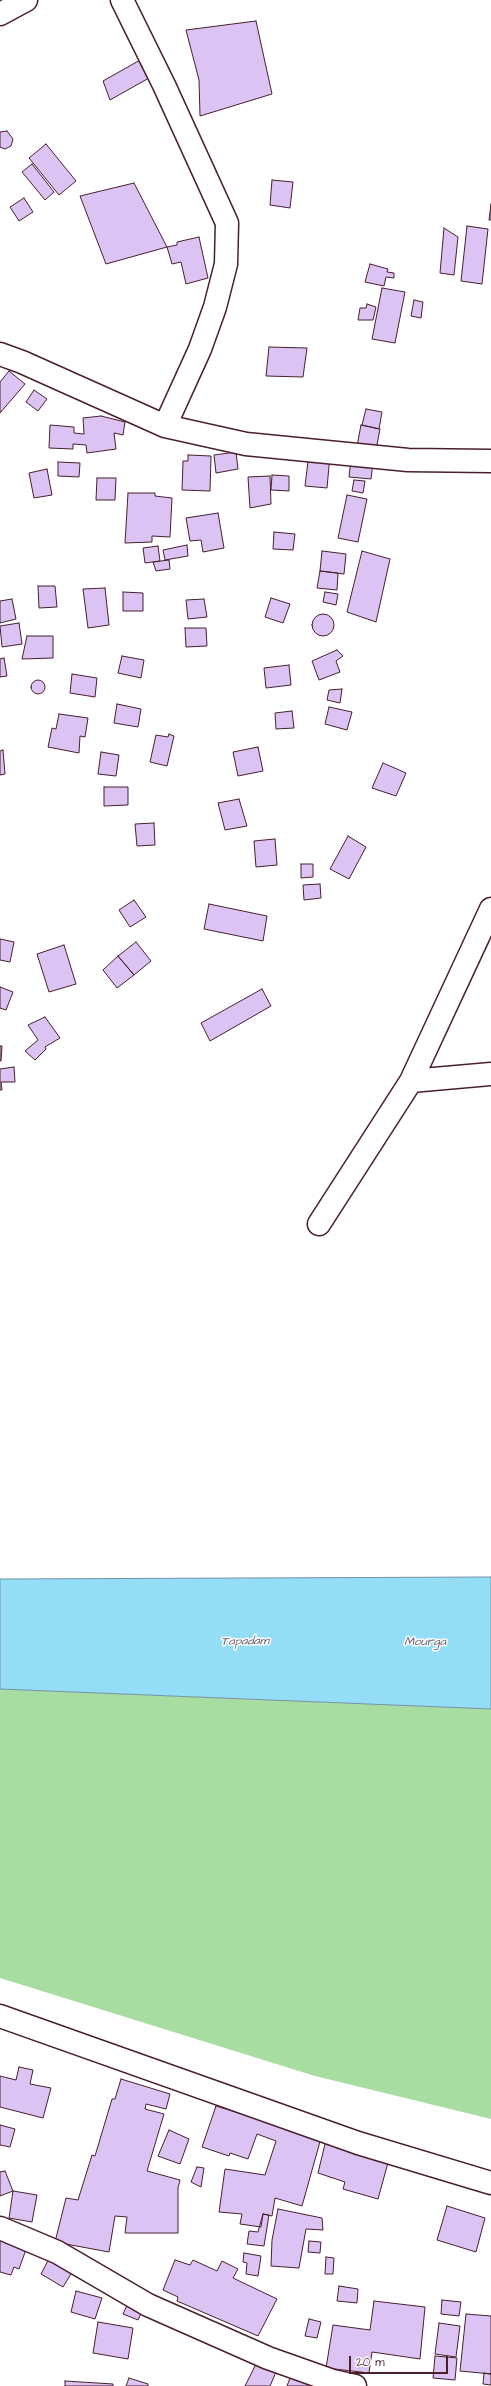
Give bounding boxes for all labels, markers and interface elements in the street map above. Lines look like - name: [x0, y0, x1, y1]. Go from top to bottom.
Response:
- water label: Tapadam: [221, 1634, 269, 1650]
- water label: Mourga: [404, 1635, 446, 1649]
- scale bar: [351, 2348, 450, 2374]
- text: 20 m: [356, 2354, 385, 2371]

